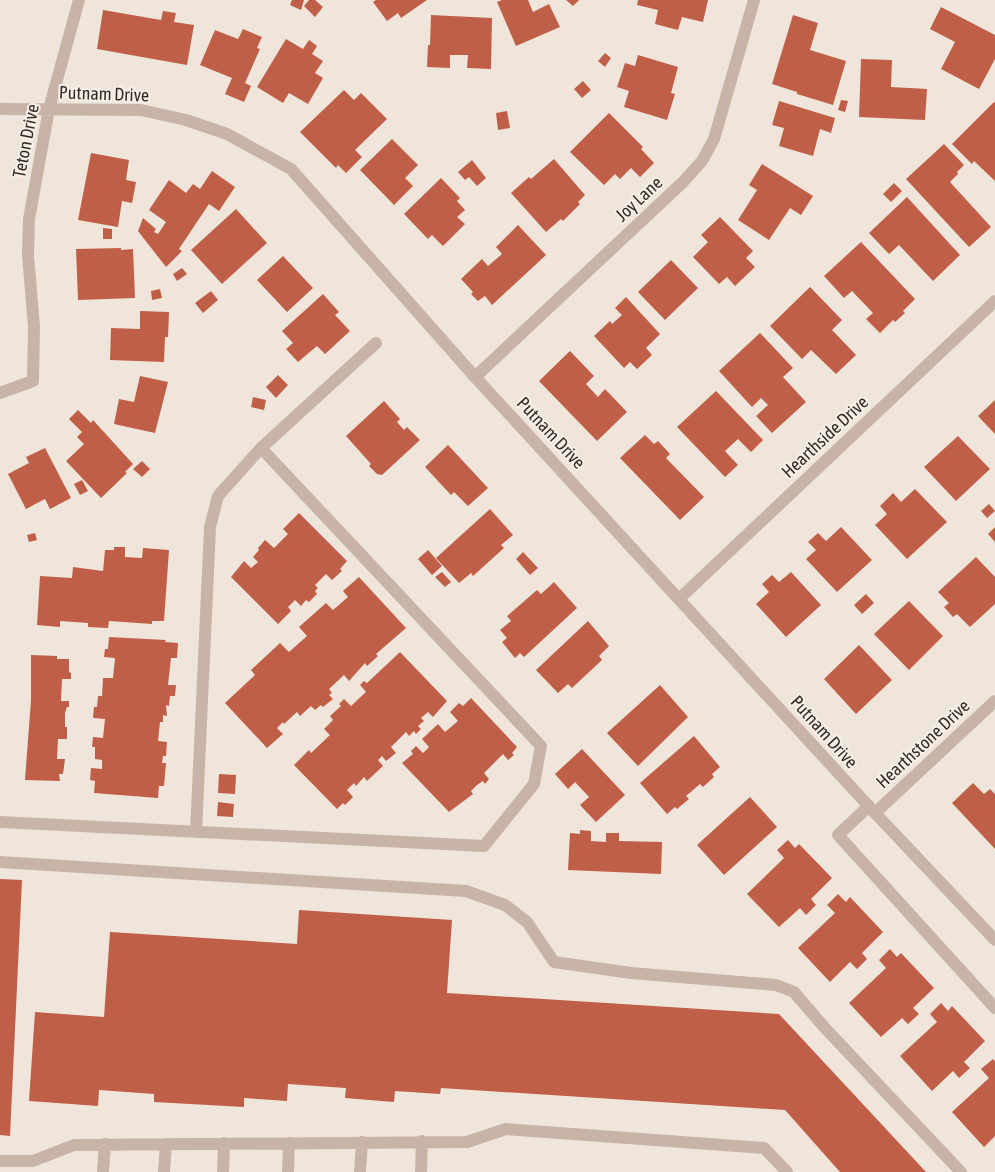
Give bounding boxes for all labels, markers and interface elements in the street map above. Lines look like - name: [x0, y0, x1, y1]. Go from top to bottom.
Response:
- street label: Putnam Drive: [59, 81, 149, 106]
- street label: Teton Drive: [8, 102, 43, 180]
- street label: Joy Lane: [611, 172, 666, 225]
- street label: Hearthside Drive: [777, 391, 872, 482]
- street label: Putnam Drive: [513, 393, 590, 473]
- street label: Putnam Drive: [786, 691, 862, 772]
- street label: Hearthstone Drive: [872, 695, 974, 792]

